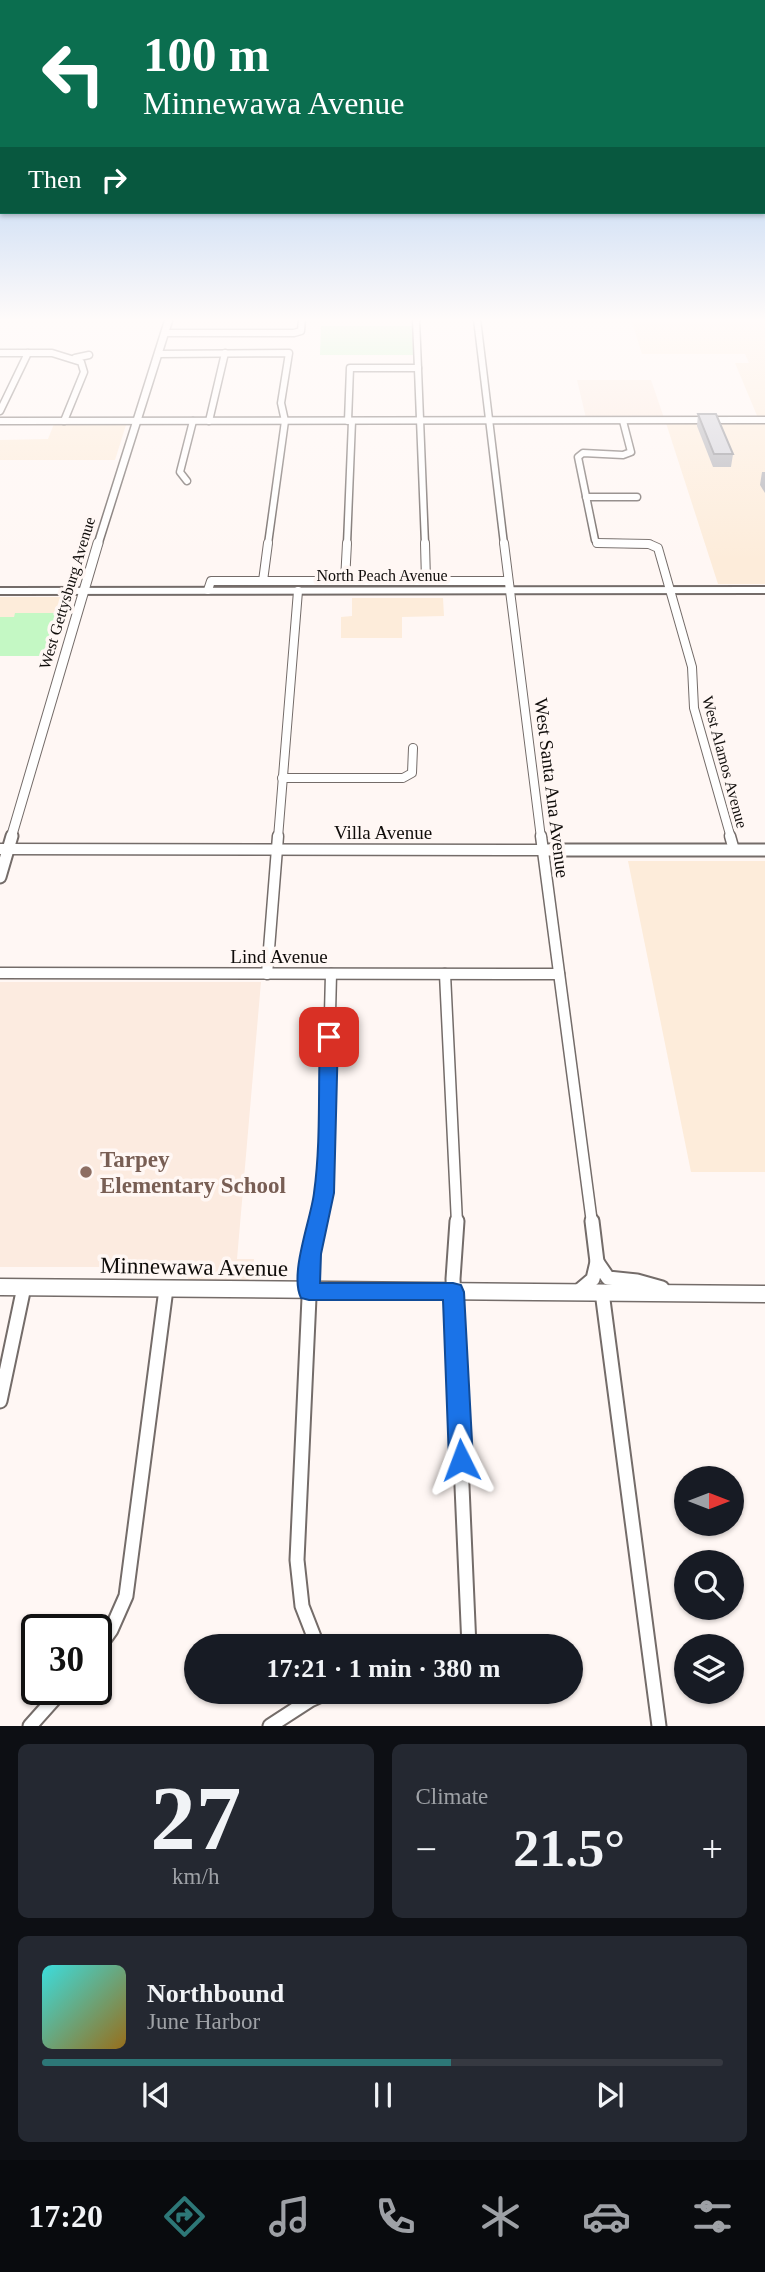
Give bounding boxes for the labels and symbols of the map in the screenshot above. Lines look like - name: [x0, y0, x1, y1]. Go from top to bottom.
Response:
- street label: West Gettysburg Avenue: [36, 515, 99, 671]
- street label: North Peach Avenue: [316, 567, 448, 584]
- street label: West Alamos Avenue: [699, 694, 751, 830]
- street label: West Santa Ana Avenue: [531, 697, 573, 879]
- street label: Villa Avenue: [334, 822, 432, 843]
- street label: Lind Avenue: [230, 946, 328, 967]
- pin: [299, 1007, 359, 1067]
- place label: Tarpey Elementary School: [100, 1147, 286, 1198]
- marker: Tarpey Elementary School: [78, 1164, 94, 1180]
- street label: Minnewawa Avenue: [100, 1253, 288, 1281]
- position arrow: [424, 1423, 498, 1497]
- north arrow: [674, 1466, 744, 1536]
- speed limit sign: 30: [21, 1614, 112, 1705]

